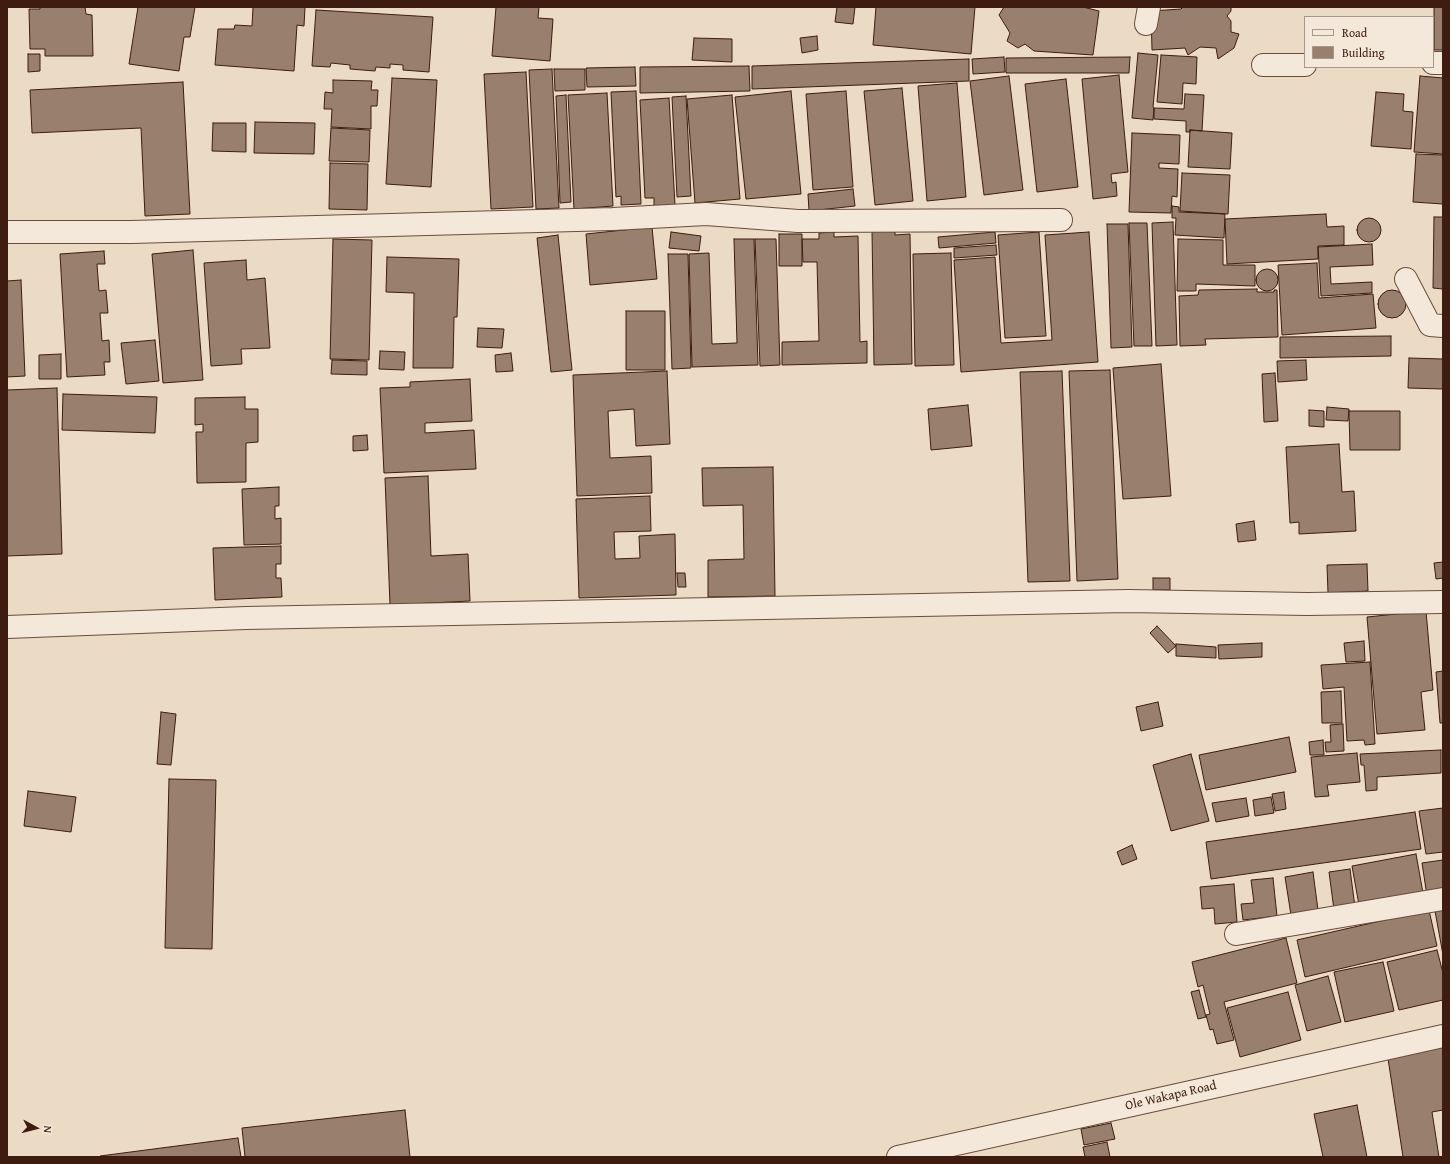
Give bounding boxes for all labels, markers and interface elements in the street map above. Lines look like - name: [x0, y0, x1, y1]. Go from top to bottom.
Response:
- legend: [1304, 16, 1434, 68]
- text: Road: [1342, 24, 1367, 41]
- text: Building: [1342, 44, 1385, 61]
- street label: Ole Wakapa Road: [1124, 1078, 1218, 1114]
- north arrow: [16, 1108, 56, 1148]
- text: N: [40, 1125, 56, 1134]

